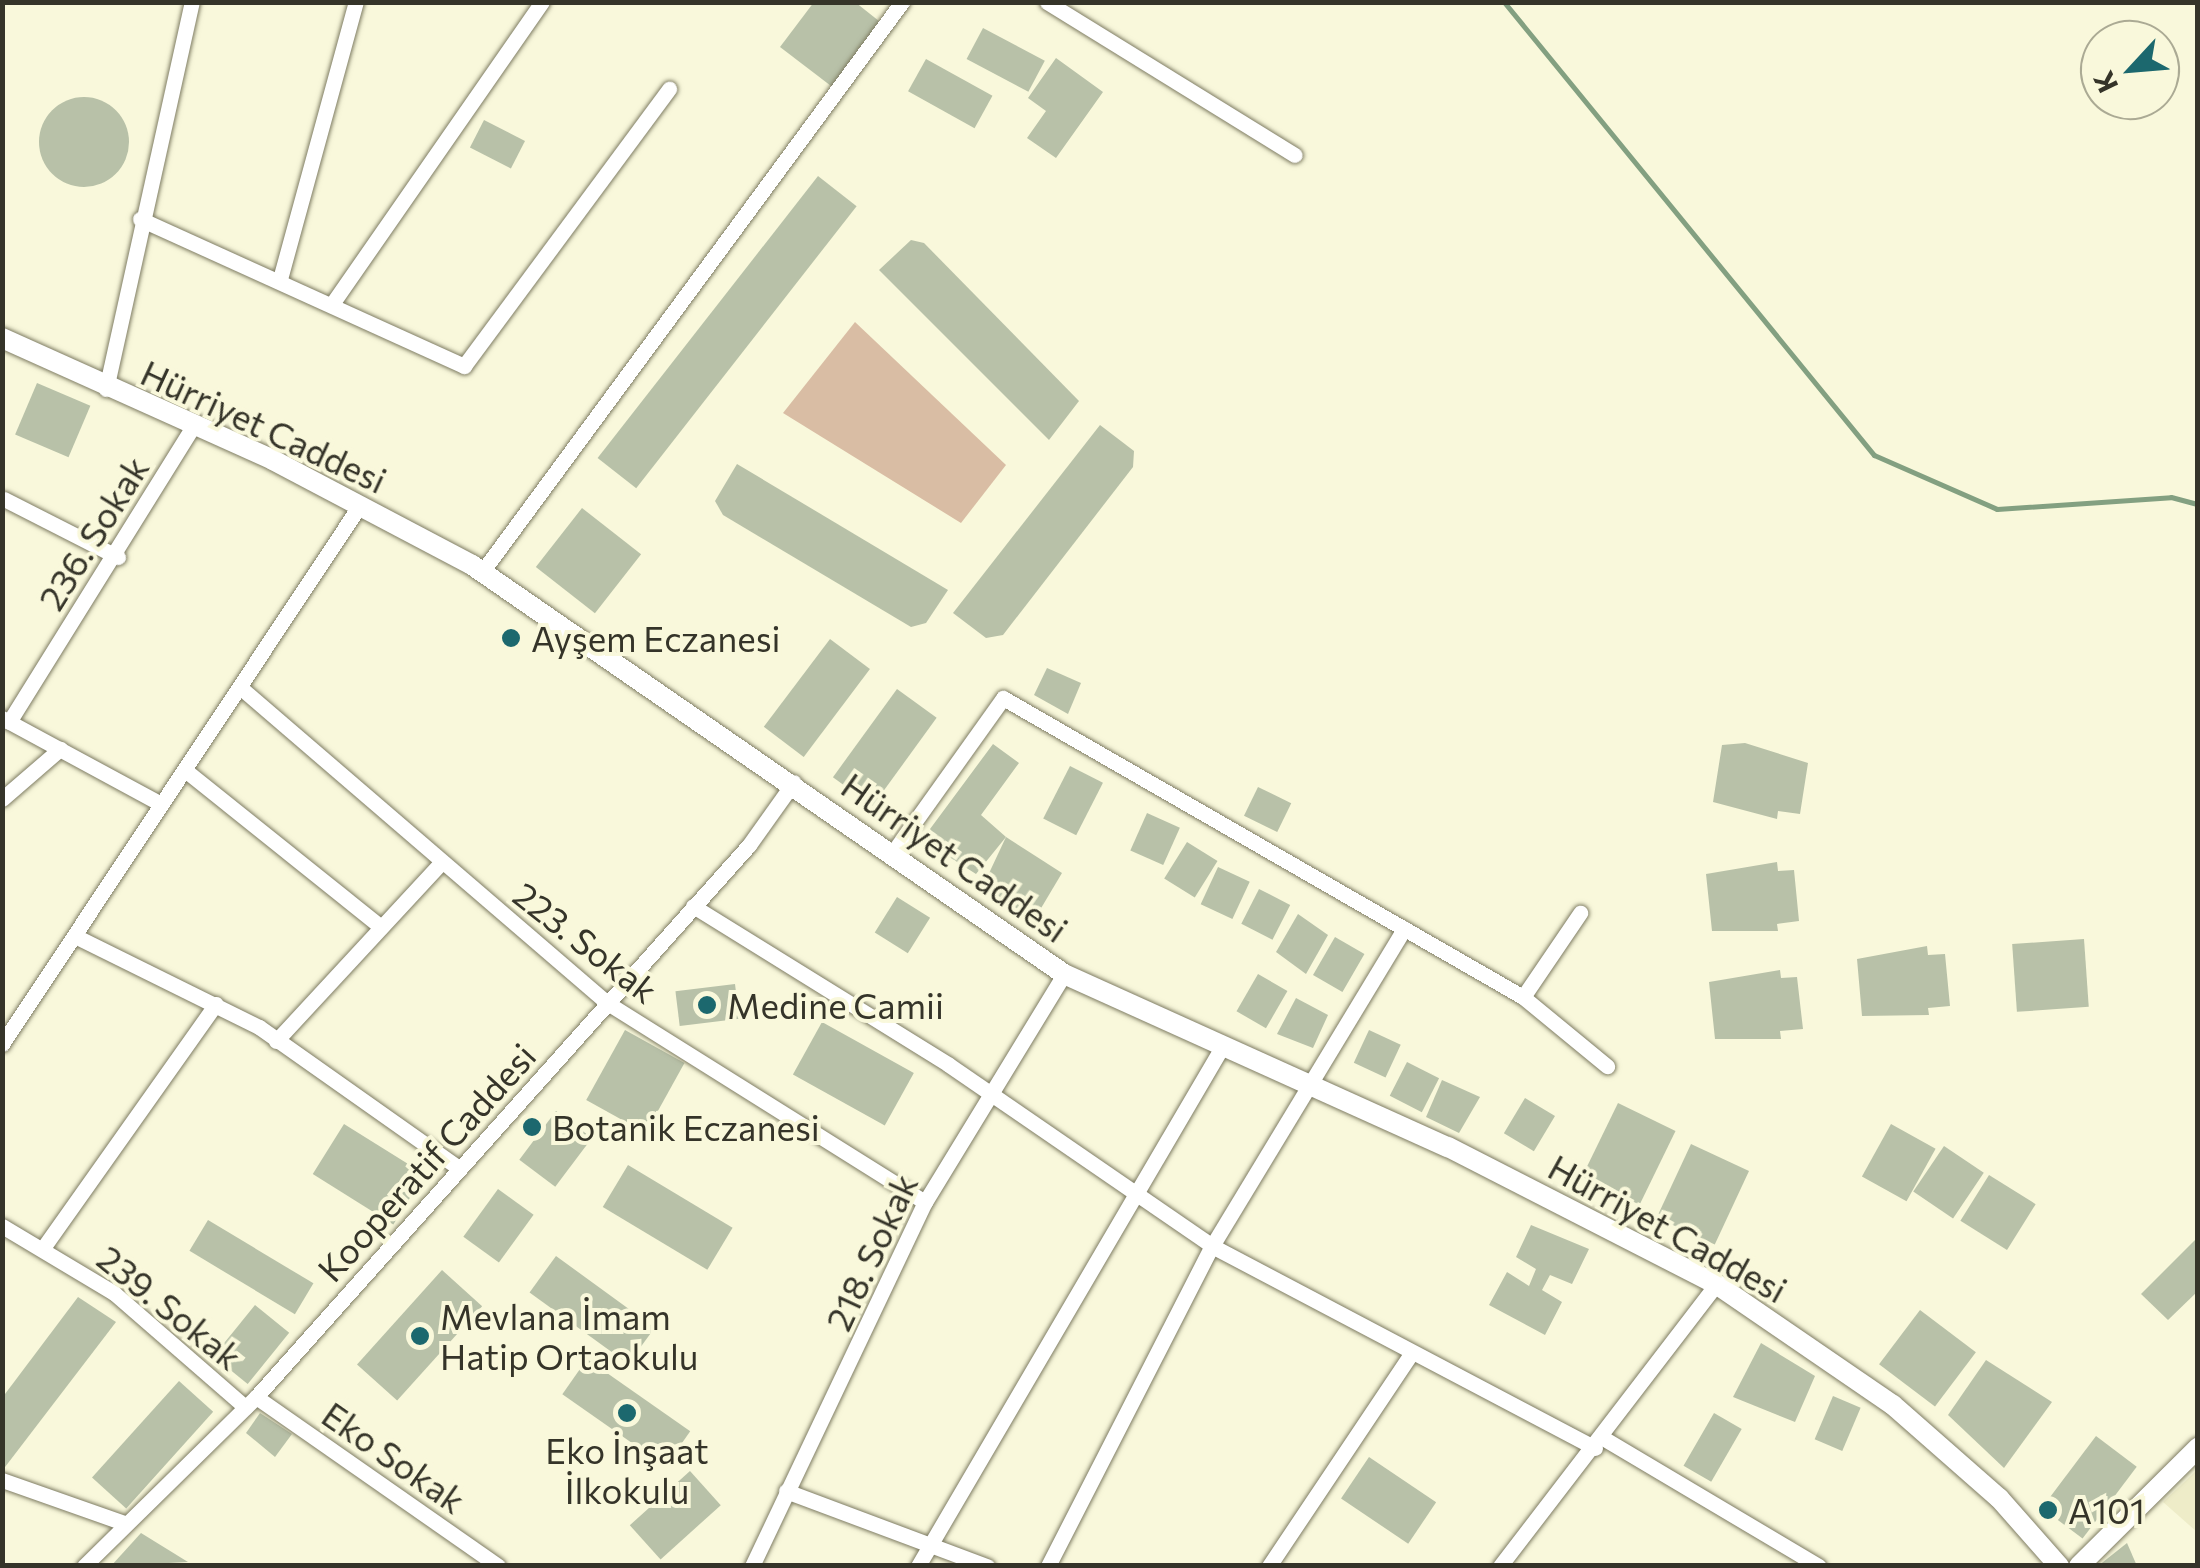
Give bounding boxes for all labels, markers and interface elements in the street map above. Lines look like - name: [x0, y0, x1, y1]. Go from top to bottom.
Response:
- north arrow: [2080, 20, 2180, 120]
- text: K: [2085, 66, 2124, 99]
- street label: Hürriyet Caddesi: [135, 351, 393, 501]
- street label: 236. Sokak: [29, 449, 157, 617]
- place label: Ayşem Eczanesi: [531, 617, 781, 659]
- marker: Ayşem Eczanesi: [500, 627, 522, 649]
- street label: Hürriyet Caddesi: [834, 764, 1076, 950]
- street label: 223. Sokak: [506, 873, 666, 1011]
- place label: Medine Camii: [727, 984, 944, 1026]
- marker: Medine Camii: [696, 994, 718, 1016]
- street label: Kooperatif Caddesi: [308, 1035, 544, 1289]
- place label: Botanik Eczanesi: [552, 1106, 820, 1148]
- marker: Botanik Eczanesi: [521, 1116, 543, 1138]
- street label: Hürriyet Caddesi: [1542, 1145, 1794, 1311]
- street label: 218. Sokak: [817, 1167, 925, 1337]
- street label: 239. Sokak: [90, 1236, 250, 1378]
- place label: Mevlana İmam Hatip Ortaokulu: [440, 1295, 698, 1377]
- marker: Mevlana İmam Hatip Ortaokulu: [409, 1325, 431, 1347]
- street label: Eko Sokak: [315, 1393, 473, 1521]
- marker: Eko İnşaat İlkokulu: [616, 1402, 638, 1424]
- place label: Eko İnşaat İlkokulu: [545, 1429, 709, 1511]
- place label: A101: [2068, 1489, 2145, 1531]
- marker: A101: [2037, 1499, 2059, 1521]

